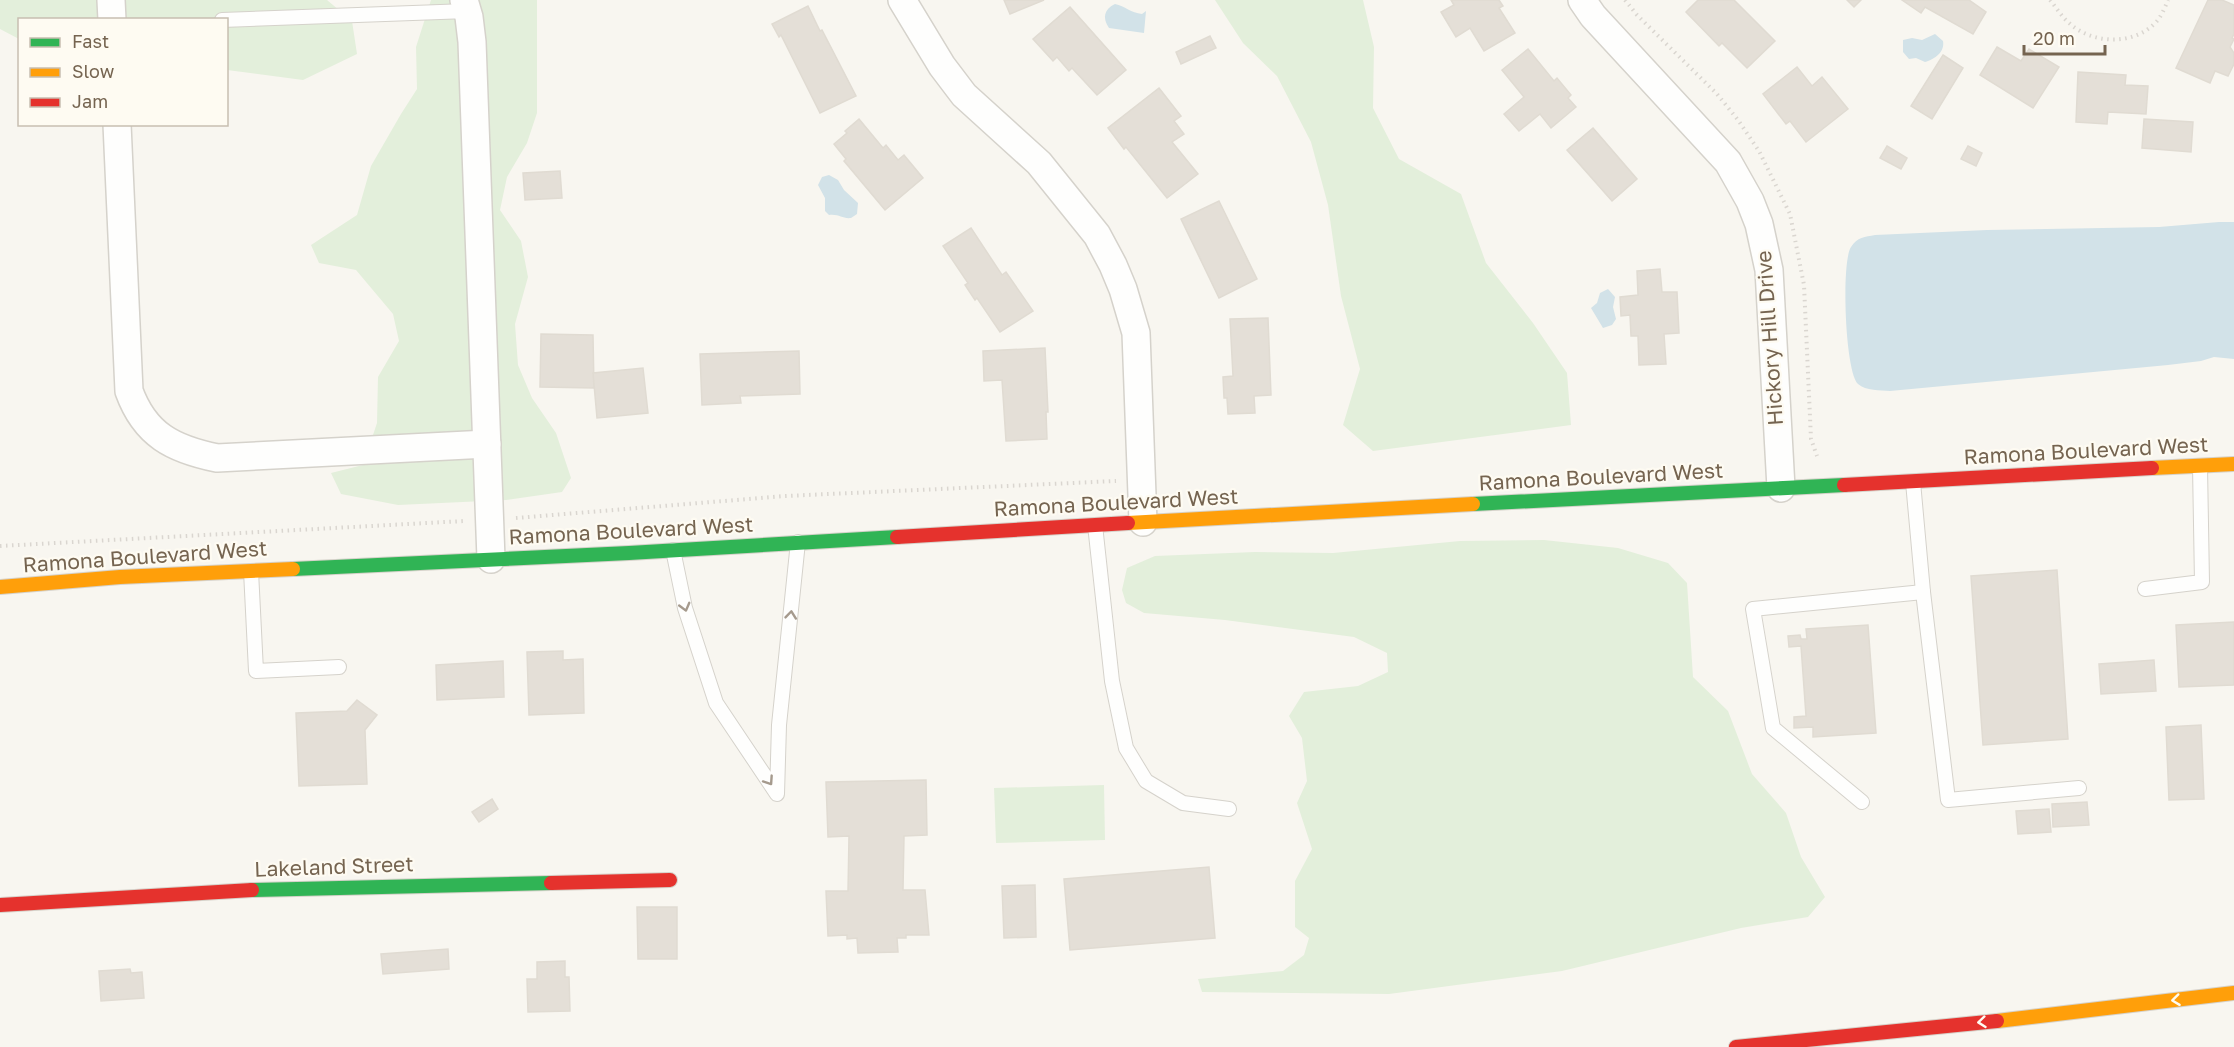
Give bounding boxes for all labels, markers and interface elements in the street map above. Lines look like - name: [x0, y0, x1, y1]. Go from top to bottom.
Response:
- legend: [18, 18, 228, 126]
- scale bar: [2024, 18, 2105, 56]
- text: 20 m: [2033, 27, 2075, 49]
- text: Fast: [72, 30, 109, 52]
- text: Slow: [72, 60, 115, 82]
- text: Jam: [72, 90, 108, 112]
- street label: Hickory Hill Drive: [1750, 250, 1788, 426]
- street label: Ramona Boulevard West: [1963, 431, 2209, 469]
- street label: Ramona Boulevard West: [1478, 457, 1724, 495]
- street label: Ramona Boulevard West: [993, 483, 1239, 521]
- street label: Ramona Boulevard West: [508, 511, 754, 549]
- street label: Ramona Boulevard West: [22, 534, 268, 578]
- one-way arrow: [678, 602, 691, 612]
- one-way arrow: [784, 611, 797, 620]
- one-way arrow: [761, 775, 772, 786]
- street label: Lakeland Street: [254, 850, 414, 882]
- one-way arrow: [2171, 993, 2180, 1006]
- one-way arrow: [1978, 1015, 1987, 1028]

